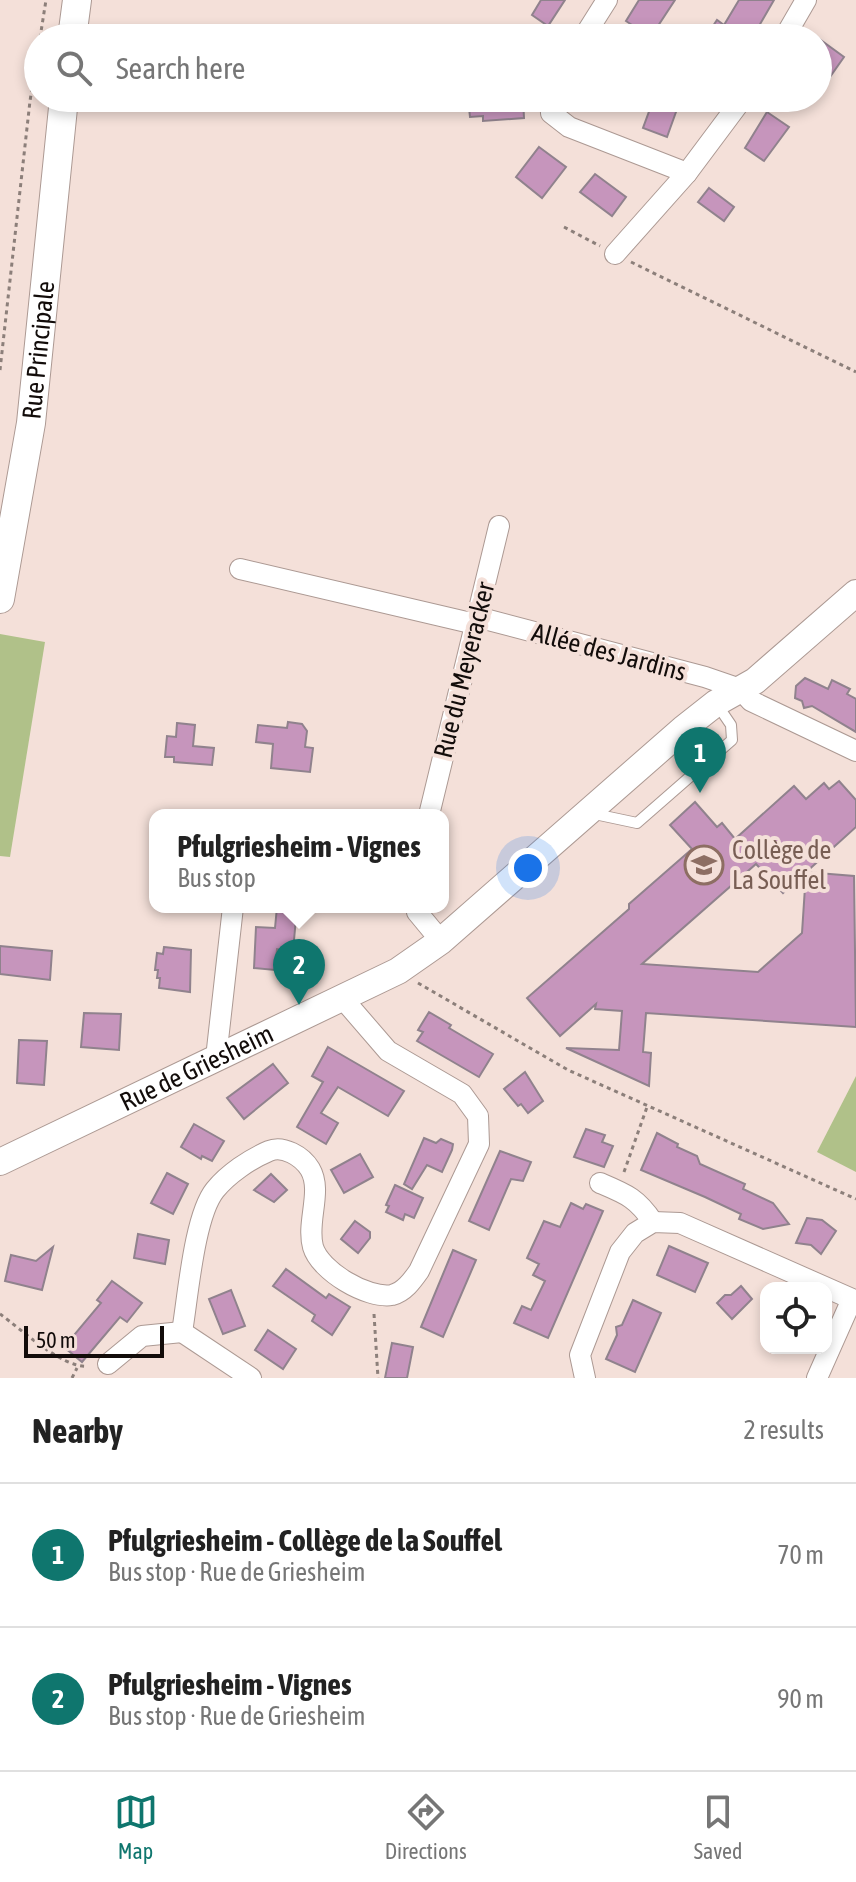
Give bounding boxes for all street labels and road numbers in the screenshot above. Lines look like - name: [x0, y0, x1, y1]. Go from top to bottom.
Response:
- street label: Rue Principale: [16, 280, 60, 420]
- street label: Rue du Meyeracker: [428, 579, 500, 761]
- street label: Allée des Jardins: [529, 617, 689, 687]
- street label: Rue de Griesheim: [115, 1018, 278, 1117]

